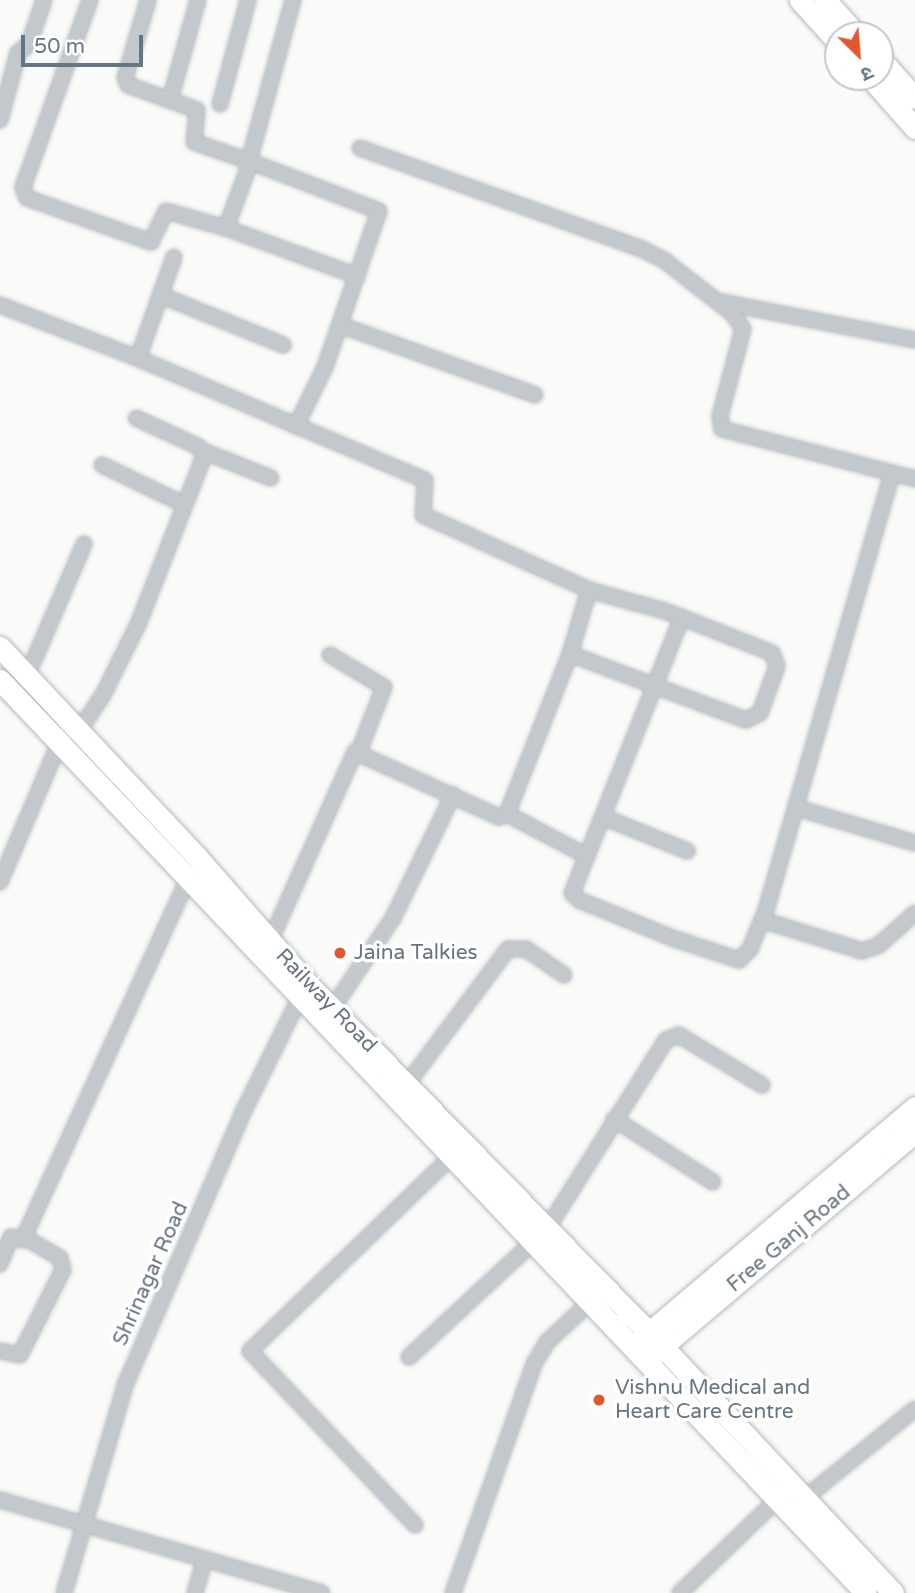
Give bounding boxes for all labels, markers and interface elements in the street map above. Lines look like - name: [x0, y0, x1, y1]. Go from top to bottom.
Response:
- scale bar: [24, 21, 147, 65]
- north arrow: [824, 21, 894, 91]
- text: 50 m: [34, 34, 85, 59]
- text: उ: [857, 61, 877, 86]
- place label: Jaina Talkies: [354, 940, 478, 966]
- street label: Railway Road: [270, 944, 382, 1058]
- marker: Jaina Talkies: [332, 945, 348, 961]
- street label: Free Ganj Road: [722, 1180, 856, 1298]
- street label: Shrinagar Road: [108, 1198, 194, 1350]
- place label: Vishnu Medical and Heart Care Centre: [615, 1375, 810, 1425]
- marker: Vishnu Medical and Heart Care Centre: [589, 1390, 609, 1410]

